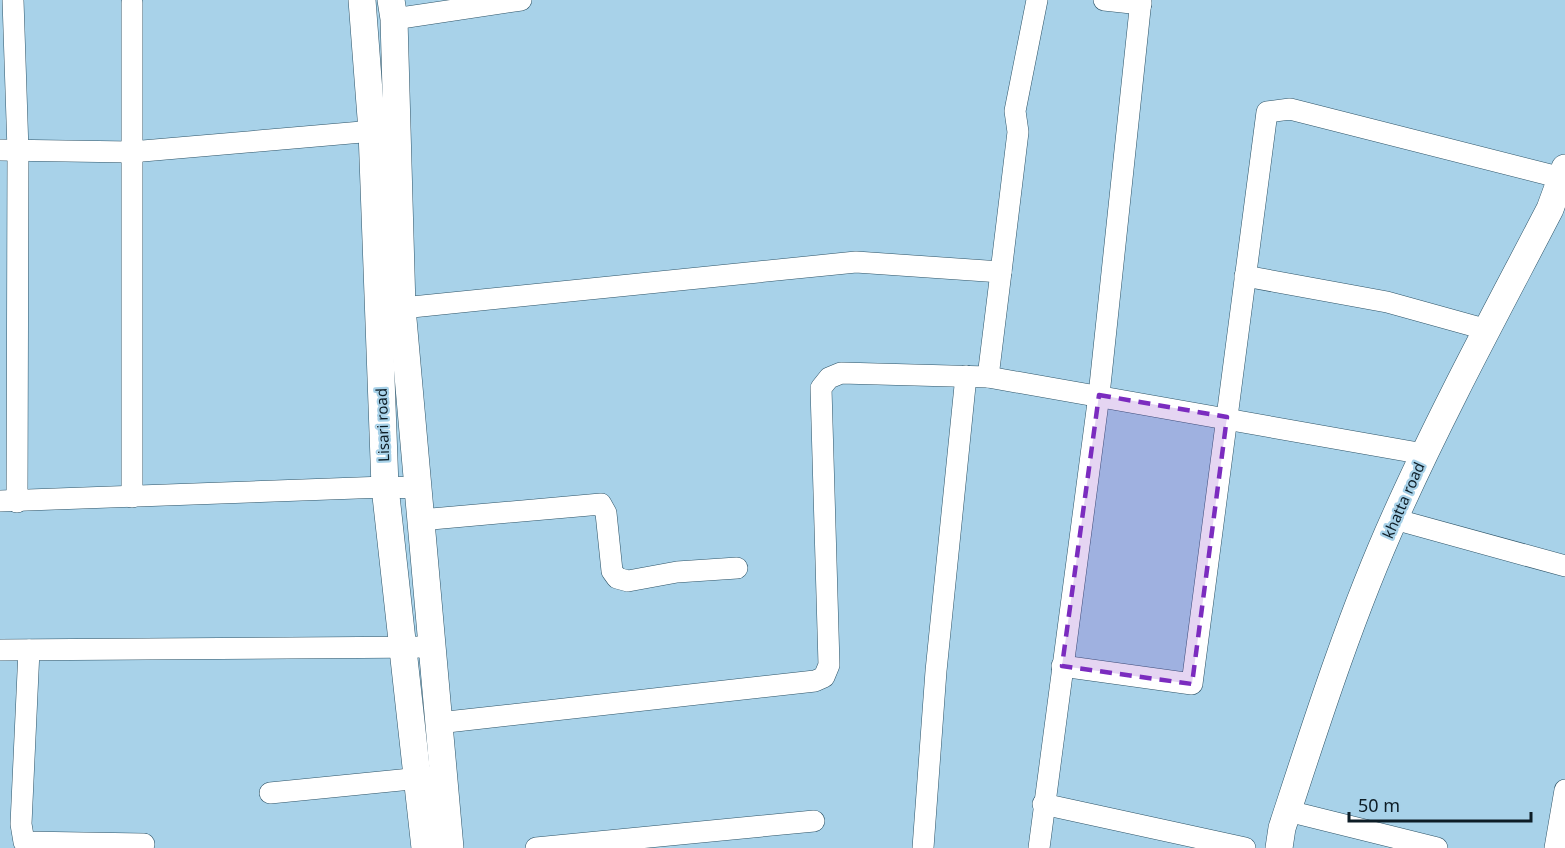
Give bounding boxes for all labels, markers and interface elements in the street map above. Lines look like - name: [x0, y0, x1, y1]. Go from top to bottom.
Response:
- street label: Lisari road: [371, 388, 393, 462]
- street label: khatta road: [1377, 459, 1429, 541]
- scale bar: [1349, 785, 1530, 823]
- text: 50 m: [1358, 793, 1400, 817]

